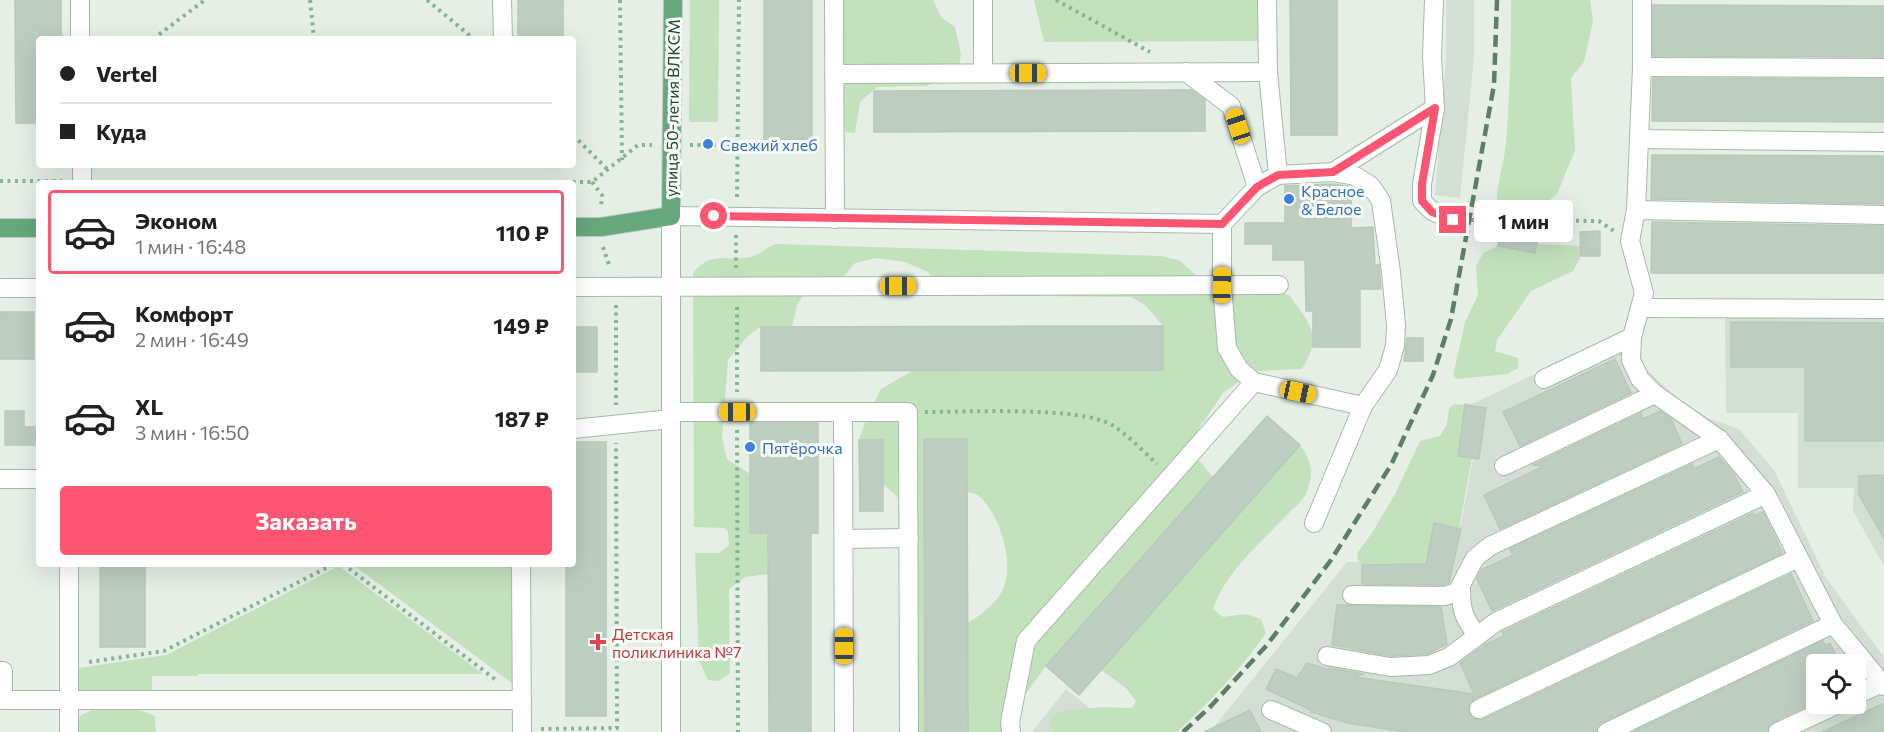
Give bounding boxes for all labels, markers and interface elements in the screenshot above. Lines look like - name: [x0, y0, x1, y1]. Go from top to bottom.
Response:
- street label: улица 50-летия ВЛКСМ: [661, 19, 683, 197]
- text: Vertel: [96, 60, 158, 87]
- car: [1010, 64, 1046, 82]
- car: [1224, 106, 1252, 146]
- text: Куда: [96, 118, 146, 145]
- place label: Свежий хлеб: [720, 135, 818, 154]
- marker: Свежий хлеб: [701, 137, 715, 151]
- place label: Красное & Белое: [1301, 181, 1364, 218]
- marker: Красное & Белое: [1282, 192, 1296, 206]
- callout: 1 мин: [1474, 199, 1573, 241]
- route start: [700, 202, 727, 229]
- icon: car: [63, 205, 117, 259]
- route end: [1439, 206, 1466, 233]
- text: Эконом: [135, 207, 217, 234]
- text: 1 мин: [1498, 209, 1549, 233]
- text: 110 ₽: [496, 219, 549, 246]
- text: 1 мин · 16:48: [135, 234, 246, 258]
- car: [1213, 267, 1231, 303]
- car: [880, 277, 916, 295]
- icon: car: [63, 298, 117, 352]
- text: Комфорт: [135, 300, 233, 327]
- text: 149 ₽: [493, 312, 549, 339]
- text: 2 мин · 16:49: [135, 327, 249, 351]
- car: [1279, 379, 1317, 405]
- icon: car: [63, 391, 117, 445]
- text: XL: [135, 393, 163, 420]
- car: [719, 403, 755, 421]
- text: 187 ₽: [495, 405, 549, 432]
- text: 3 мин · 16:50: [135, 420, 250, 444]
- place label: Пятёрочка: [762, 438, 842, 457]
- marker: Пятёрочка: [743, 440, 757, 454]
- button: Заказать: [60, 486, 552, 555]
- place label: Детская поликлиника №7: [612, 624, 741, 661]
- car: [835, 628, 853, 664]
- marker: Детская поликлиника №7: [589, 633, 607, 651]
- map controls: [1806, 654, 1866, 714]
- button: locate: [1806, 654, 1866, 714]

